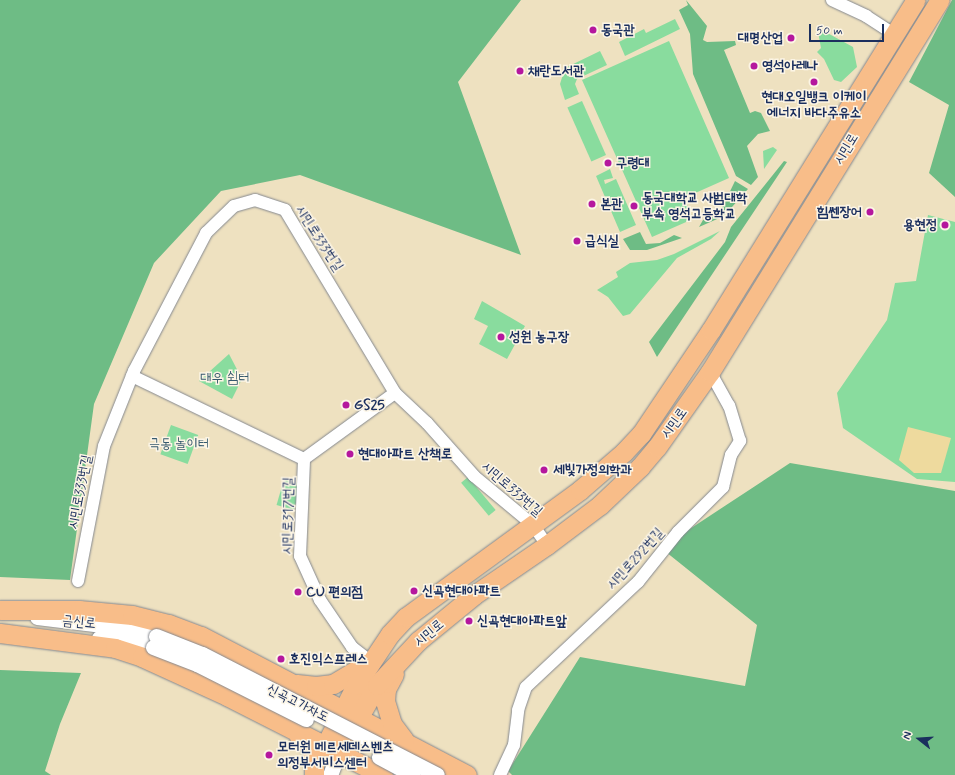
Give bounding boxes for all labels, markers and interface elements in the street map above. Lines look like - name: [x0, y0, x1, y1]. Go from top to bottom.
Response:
- scale bar: [811, 16, 886, 42]
- place label: 동국관: [601, 22, 635, 38]
- text: 50 m: [816, 23, 843, 39]
- marker: 동국관: [588, 25, 598, 35]
- place label: 대명산업: [738, 30, 783, 46]
- marker: 대명산업: [786, 33, 796, 43]
- place label: 영석아레나: [762, 58, 818, 74]
- marker: 영석아레나: [749, 61, 759, 71]
- place label: 채란도서관: [528, 63, 584, 79]
- marker: 채란도서관: [515, 66, 525, 76]
- marker: 현대오일뱅크 이케이 에너지 바다주유소: [809, 77, 819, 87]
- place label: 현대오일뱅크 이케이 에너지 바다주유소: [761, 89, 867, 122]
- street label: 시민로: [830, 130, 862, 168]
- place label: 구령대: [616, 155, 650, 171]
- marker: 구령대: [603, 158, 613, 168]
- place label: 동국대학교 사범대학 부속 영석고등학교: [642, 190, 747, 222]
- place label: 본관: [600, 196, 623, 212]
- marker: 본관: [587, 199, 597, 209]
- marker: 동국대학교 사범대학 부속 영석고등학교: [629, 201, 639, 211]
- street label: 시민로333번길: [291, 202, 347, 274]
- place label: 힘쎈장어: [817, 204, 862, 220]
- marker: 힘쎈장어: [865, 207, 875, 217]
- place label: 용현정: [903, 217, 937, 233]
- marker: 용현정: [940, 220, 950, 230]
- place label: 급식실: [585, 233, 619, 249]
- marker: 급식실: [572, 236, 582, 246]
- place label: 성원 농구장: [509, 329, 569, 345]
- marker: 성원 농구장: [496, 332, 506, 342]
- park label: 대우 쉼터: [201, 370, 249, 386]
- place label: GS25: [354, 397, 385, 413]
- marker: GS25: [341, 400, 351, 410]
- street label: 시민로: [657, 404, 691, 442]
- park label: 극동 놀이터: [149, 436, 209, 452]
- place label: 현대아파트 산책로: [358, 446, 452, 462]
- marker: 현대아파트 산책로: [345, 449, 355, 459]
- street label: 시민로333번길: [65, 453, 95, 531]
- street label: 시민로333번길: [478, 458, 546, 520]
- place label: 세빛가정의학과: [553, 462, 632, 478]
- marker: 세빛가정의학과: [538, 464, 550, 476]
- street label: 시민로317번길: [279, 477, 297, 555]
- street label: 시민로292번길: [603, 525, 667, 593]
- place label: 신곡현대아파트: [422, 583, 501, 599]
- place label: CU 편의점: [306, 584, 363, 600]
- marker: 신곡현대아파트: [409, 586, 419, 596]
- marker: CU 편의점: [293, 587, 303, 597]
- street label: 금신로: [61, 612, 97, 632]
- place label: 신곡현대아파트앞: [477, 613, 567, 629]
- street label: 시민로: [411, 616, 447, 650]
- marker: 신곡현대아파트앞: [464, 616, 474, 626]
- place label: 호진익스프레스: [289, 651, 368, 667]
- marker: 호진익스프레스: [276, 654, 286, 664]
- street label: 신곡고가차도: [264, 680, 332, 726]
- north arrow: [899, 719, 939, 759]
- text: N: [900, 730, 915, 741]
- place label: 모터원 메르세데스벤츠 의정부서비스센터: [277, 739, 393, 772]
- marker: 모터원 메르세데스벤츠 의정부서비스센터: [264, 750, 274, 760]

